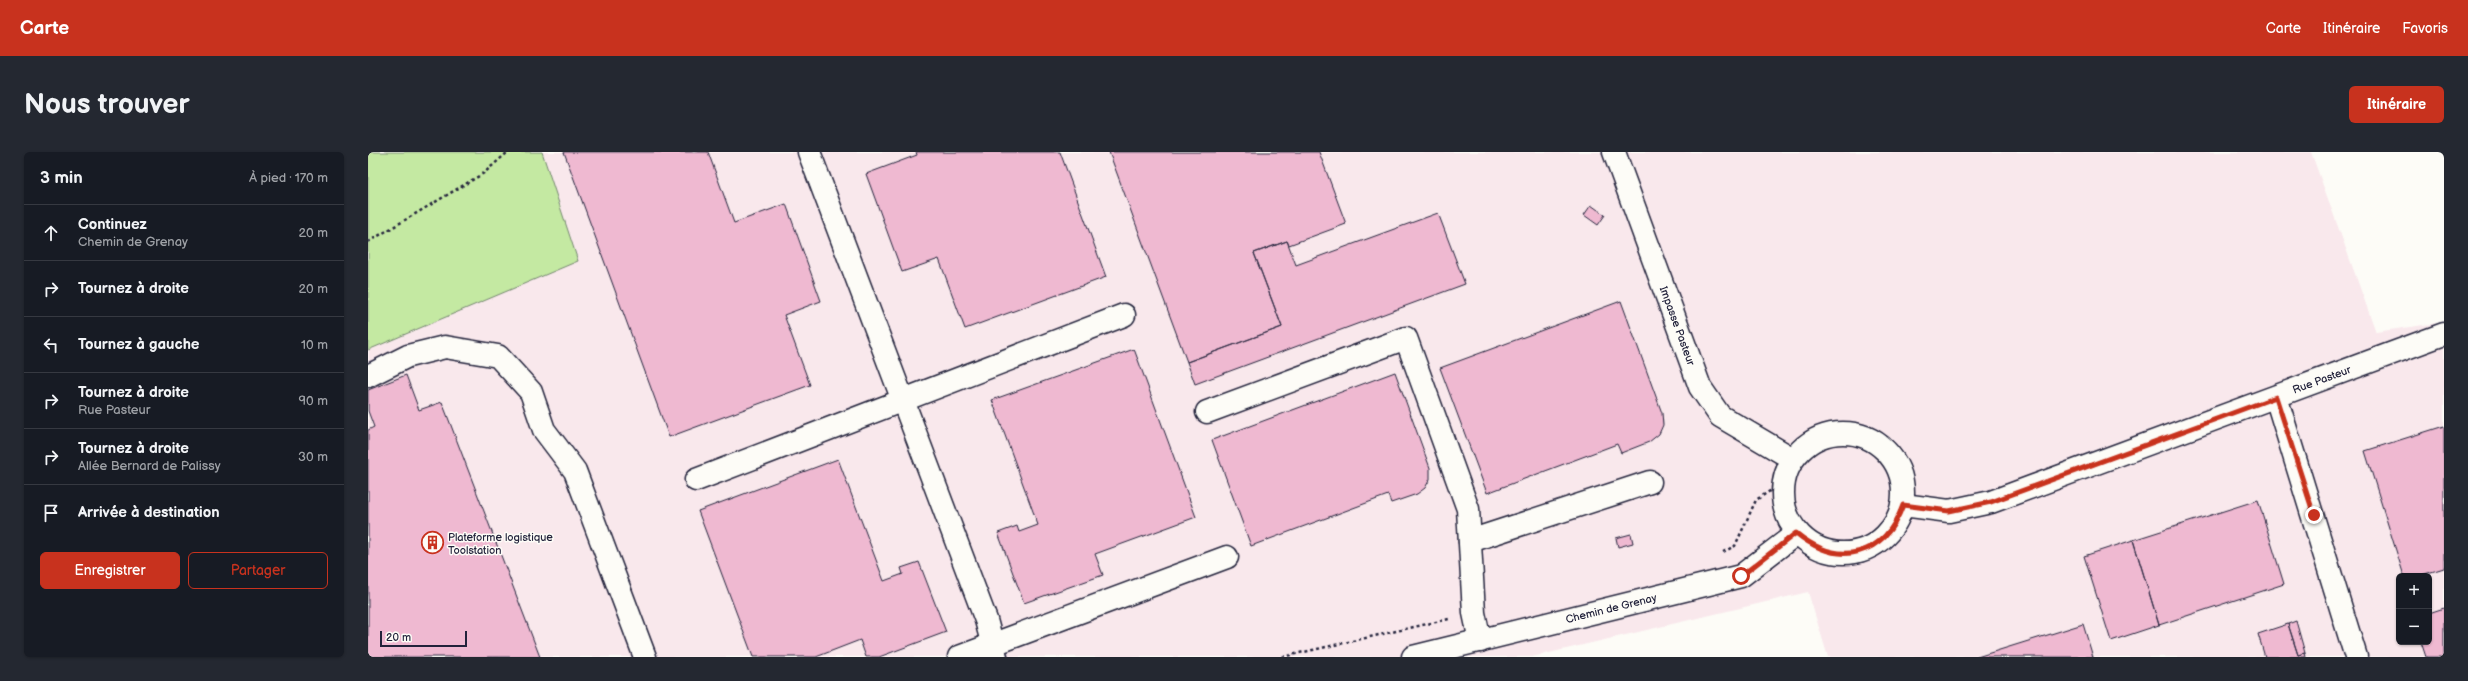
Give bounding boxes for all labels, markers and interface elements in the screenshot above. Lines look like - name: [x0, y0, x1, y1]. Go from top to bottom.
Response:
- text: Carte: [20, 17, 69, 40]
- text: Carte: [2266, 20, 2301, 37]
- text: Itinéraire: [2323, 20, 2380, 37]
- text: Favoris: [2402, 20, 2448, 37]
- button: Itinéraire: [2349, 86, 2444, 123]
- text: Nous trouver: [24, 88, 190, 121]
- text: 3 min: [40, 168, 83, 188]
- text: À pied · 170 m: [249, 170, 328, 186]
- text: Continuez: [78, 215, 147, 234]
- icon: ahead: [40, 222, 62, 244]
- text: 20 m: [298, 225, 328, 241]
- text: Chemin de Grenay: [78, 234, 188, 250]
- icon: right: [40, 278, 62, 300]
- text: Tournez à droite: [78, 279, 189, 298]
- text: 20 m: [298, 281, 328, 297]
- street label: Impasse Pasteur: [1657, 284, 1698, 368]
- icon: left: [40, 334, 62, 356]
- text: Tournez à gauche: [78, 335, 199, 354]
- text: 10 m: [301, 337, 328, 353]
- street label: Rue Pasteur: [2291, 363, 2354, 397]
- text: Tournez à droite: [78, 383, 189, 402]
- icon: right: [40, 390, 62, 412]
- text: 90 m: [299, 393, 328, 409]
- text: Rue Pasteur: [78, 402, 150, 418]
- text: Tournez à droite: [78, 439, 189, 458]
- icon: right: [40, 446, 62, 468]
- text: 30 m: [298, 449, 328, 465]
- text: Allée Bernard de Palissy: [78, 458, 221, 474]
- icon: arrive: [40, 502, 62, 524]
- text: Arrivée à destination: [78, 503, 220, 522]
- route end: [2305, 506, 2323, 524]
- building icon: Plateforme logistique Toolstation: [419, 530, 445, 556]
- place label: Plateforme logistique Toolstation: [448, 531, 553, 557]
- button: Enregistrer: [40, 552, 180, 589]
- button: Partager: [188, 552, 328, 589]
- route start: [1732, 567, 1750, 585]
- map controls: [2396, 573, 2432, 645]
- button: +: [2396, 573, 2432, 609]
- street label: Chemin de Grenay: [1564, 591, 1658, 626]
- button: −: [2396, 609, 2432, 645]
- scale bar: [380, 629, 467, 648]
- text: 20 m: [386, 631, 411, 644]

